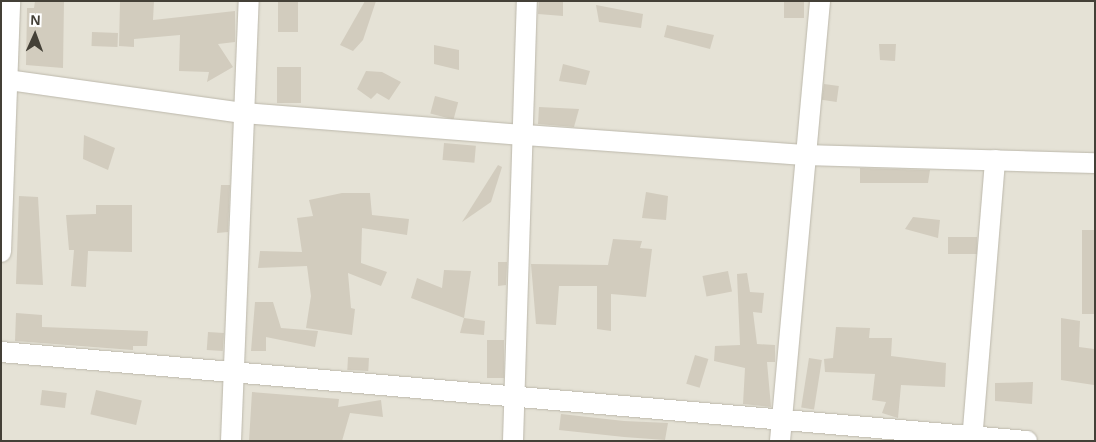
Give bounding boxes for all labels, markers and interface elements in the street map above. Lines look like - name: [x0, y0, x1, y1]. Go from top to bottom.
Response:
- north arrow: [10, 10, 60, 60]
- text: N: [30, 12, 41, 28]

